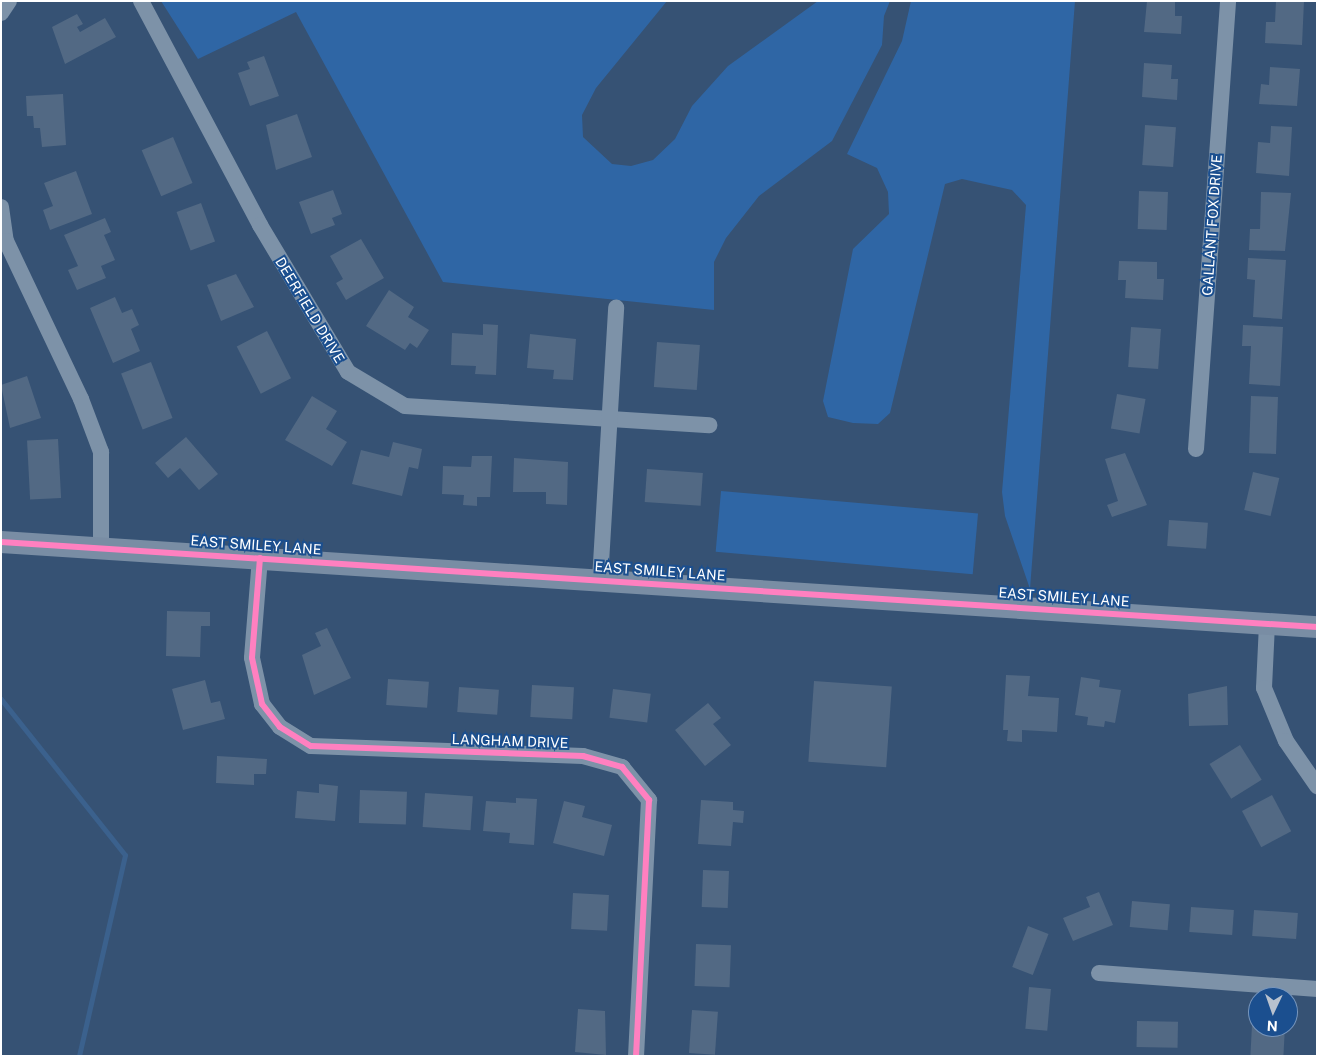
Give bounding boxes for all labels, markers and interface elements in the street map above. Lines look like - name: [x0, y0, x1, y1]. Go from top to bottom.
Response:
- street label: GALLANT FOX DRIVE: [1199, 154, 1225, 296]
- street label: DEERFIELD DRIVE: [272, 254, 348, 366]
- street label: EAST SMILEY LANE: [190, 532, 322, 558]
- street label: EAST SMILEY LANE: [594, 558, 726, 584]
- street label: EAST SMILEY LANE: [998, 584, 1130, 610]
- street label: LANGHAM DRIVE: [451, 731, 569, 751]
- north arrow: [1248, 987, 1298, 1037]
- text: N: [1266, 1018, 1278, 1034]

